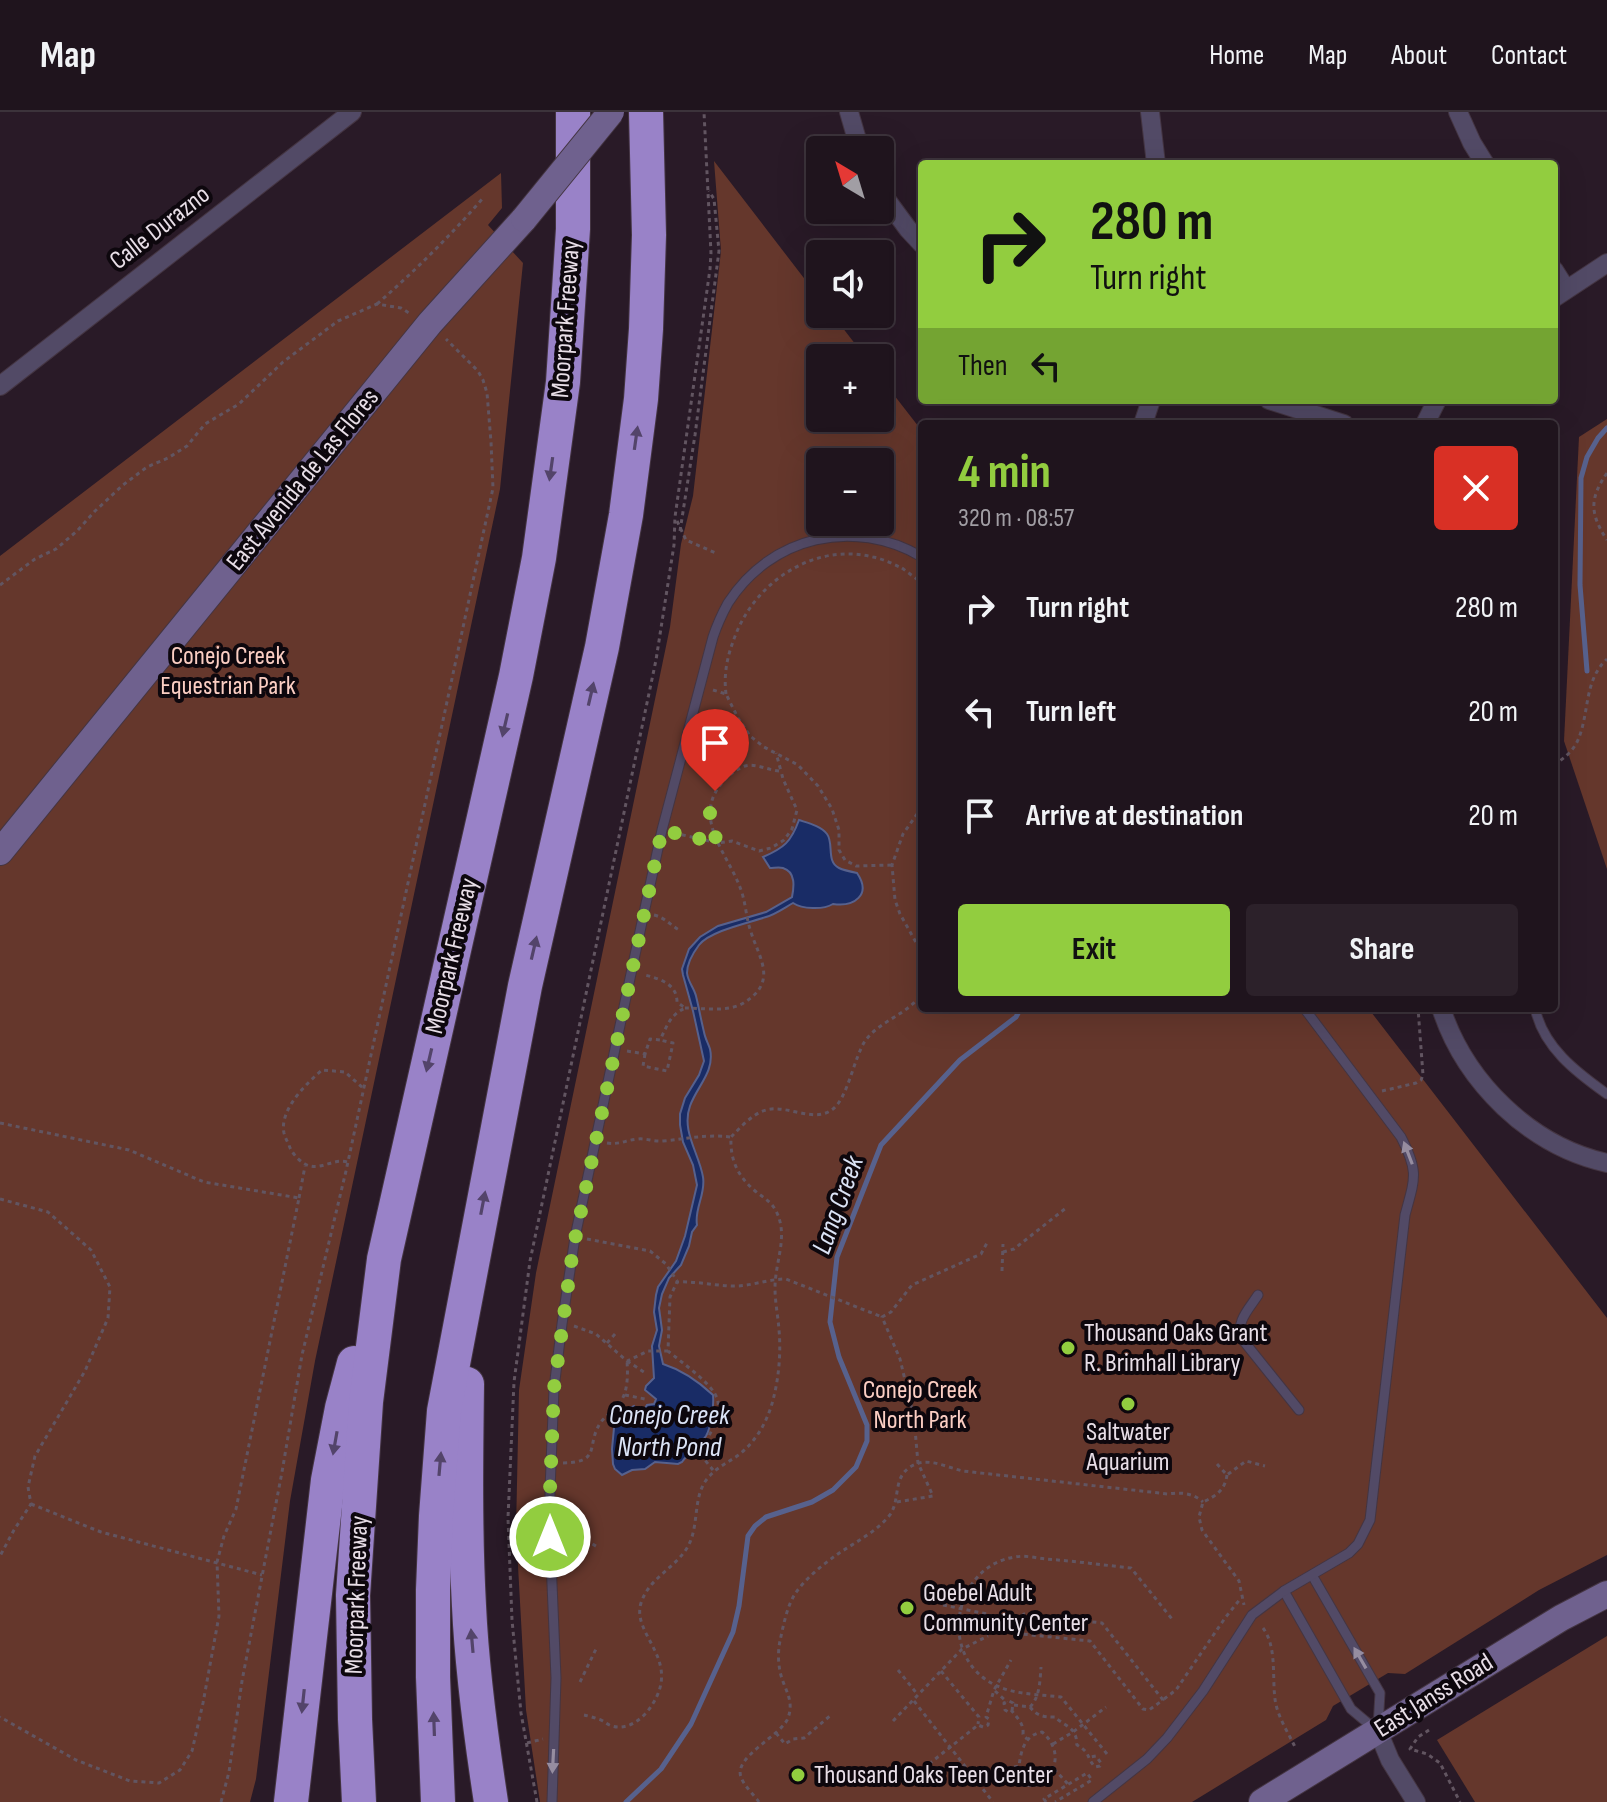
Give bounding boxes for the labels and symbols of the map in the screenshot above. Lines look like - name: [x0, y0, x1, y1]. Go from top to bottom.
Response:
- north arrow: [806, 136, 894, 224]
- street label: Calle Durazno: [104, 179, 216, 277]
- street label: Moorpark Freeway: [545, 239, 587, 399]
- street label: East Avenida de Las Flores: [220, 383, 386, 577]
- one-way arrow: [630, 425, 643, 450]
- one-way arrow: [544, 457, 557, 482]
- park label: Conejo Creek Equestrian Park: [160, 641, 296, 702]
- one-way arrow: [585, 682, 598, 707]
- pin: [681, 709, 749, 791]
- one-way arrow: [498, 712, 511, 737]
- street label: Moorpark Freeway: [419, 875, 485, 1037]
- one-way arrow: [528, 935, 541, 960]
- one-way arrow: [422, 1048, 435, 1073]
- one-way arrow: [1401, 1141, 1414, 1165]
- water label: Lang Creek: [805, 1150, 871, 1258]
- one-way arrow: [477, 1190, 490, 1215]
- place label: Thousand Oaks Grant R. Brimhall Library: [1084, 1318, 1267, 1379]
- marker: Thousand Oaks Grant R. Brimhall Library: [1059, 1339, 1077, 1357]
- park label: Conejo Creek North Park: [863, 1375, 977, 1436]
- marker: Saltwater Aquarium: [1119, 1395, 1137, 1413]
- water label: Conejo Creek North Pond: [609, 1399, 731, 1464]
- place label: Saltwater Aquarium: [1085, 1417, 1170, 1478]
- one-way arrow: [329, 1430, 341, 1455]
- one-way arrow: [434, 1451, 447, 1476]
- position arrow: [508, 1495, 592, 1579]
- street label: Moorpark Freeway: [339, 1515, 375, 1675]
- place label: Goebel Adult Community Center: [923, 1578, 1089, 1639]
- marker: Goebel Adult Community Center: [898, 1599, 916, 1617]
- one-way arrow: [465, 1628, 478, 1653]
- one-way arrow: [1353, 1647, 1367, 1669]
- street label: East Janss Road: [1369, 1647, 1499, 1745]
- one-way arrow: [297, 1689, 310, 1714]
- one-way arrow: [428, 1711, 441, 1736]
- one-way arrow: [546, 1749, 559, 1774]
- place label: Thousand Oaks Teen Center: [814, 1760, 1053, 1791]
- marker: Thousand Oaks Teen Center: [789, 1766, 807, 1784]

